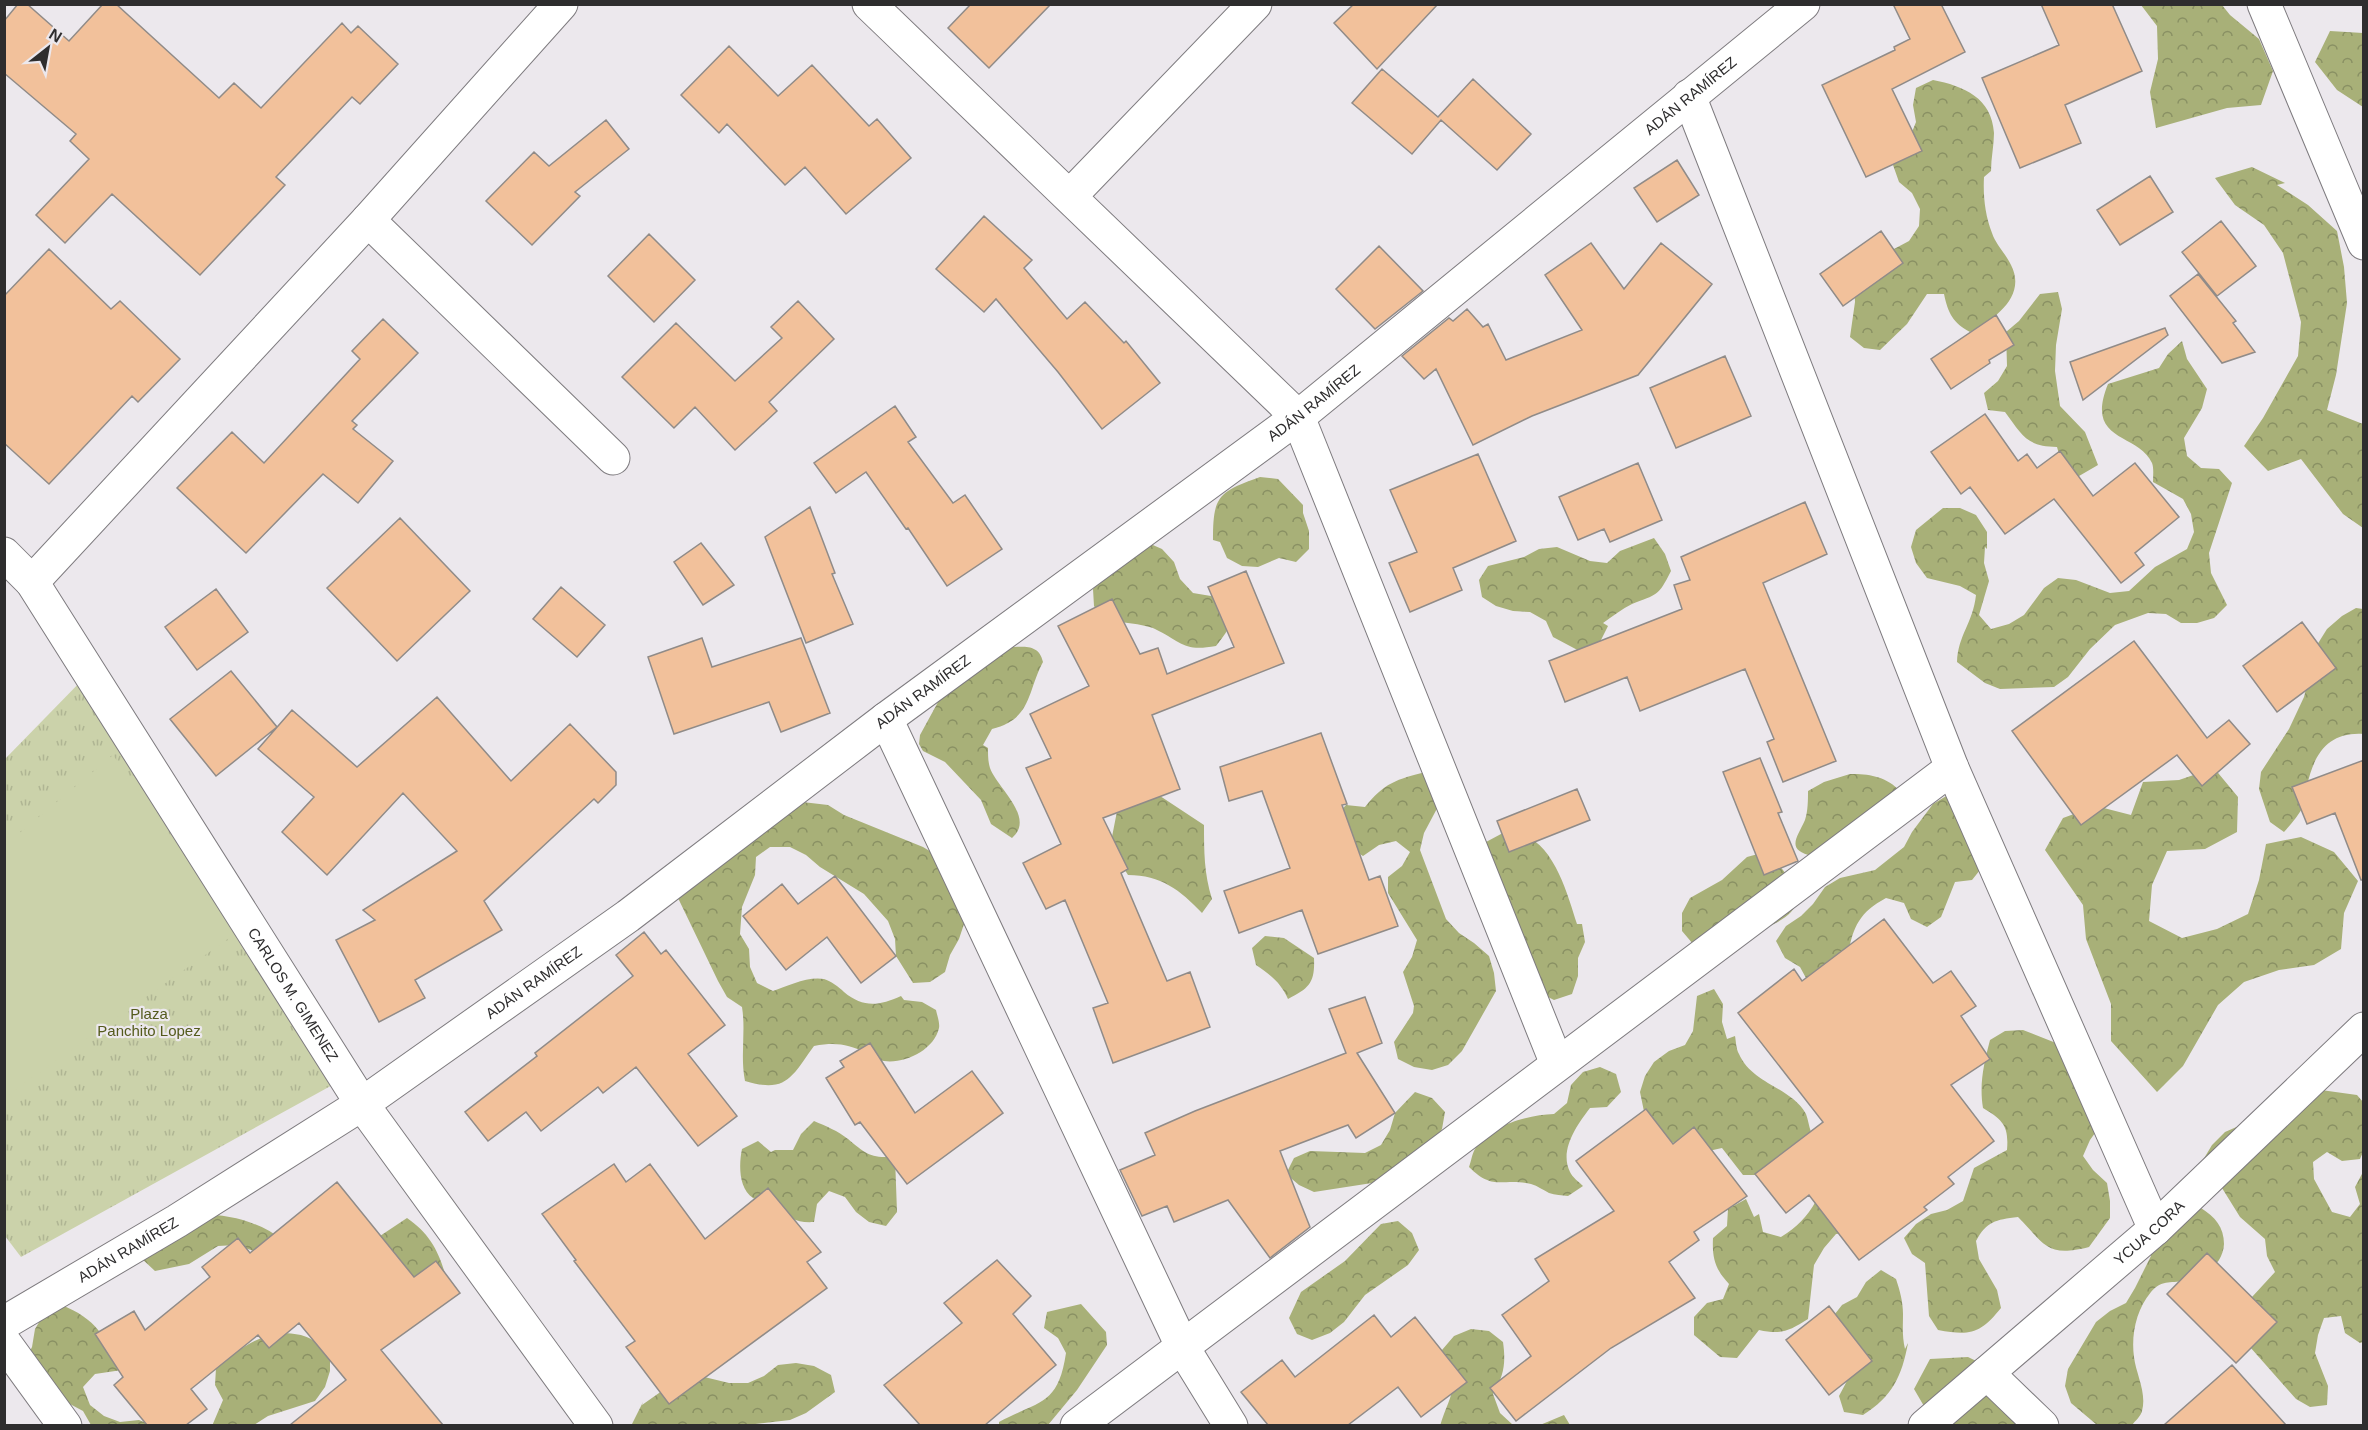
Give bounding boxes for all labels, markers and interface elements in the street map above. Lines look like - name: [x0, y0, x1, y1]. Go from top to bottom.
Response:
- north arrow: [18, 18, 78, 78]
- text: N: [46, 25, 65, 46]
- street label: ADÁN RAMÍREZ: [1641, 53, 1740, 138]
- street label: ADÁN RAMÍREZ: [1264, 361, 1363, 445]
- street label: ADÁN RAMÍREZ: [872, 651, 974, 732]
- street label: CARLOS M. GIMENEZ: [245, 924, 342, 1065]
- street label: ADÁN RAMÍREZ: [482, 943, 585, 1022]
- park label: Plaza Panchito Lopez: [97, 1005, 201, 1039]
- street label: YCUA CORA: [2110, 1197, 2188, 1268]
- street label: ADÁN RAMÍREZ: [75, 1213, 181, 1286]

